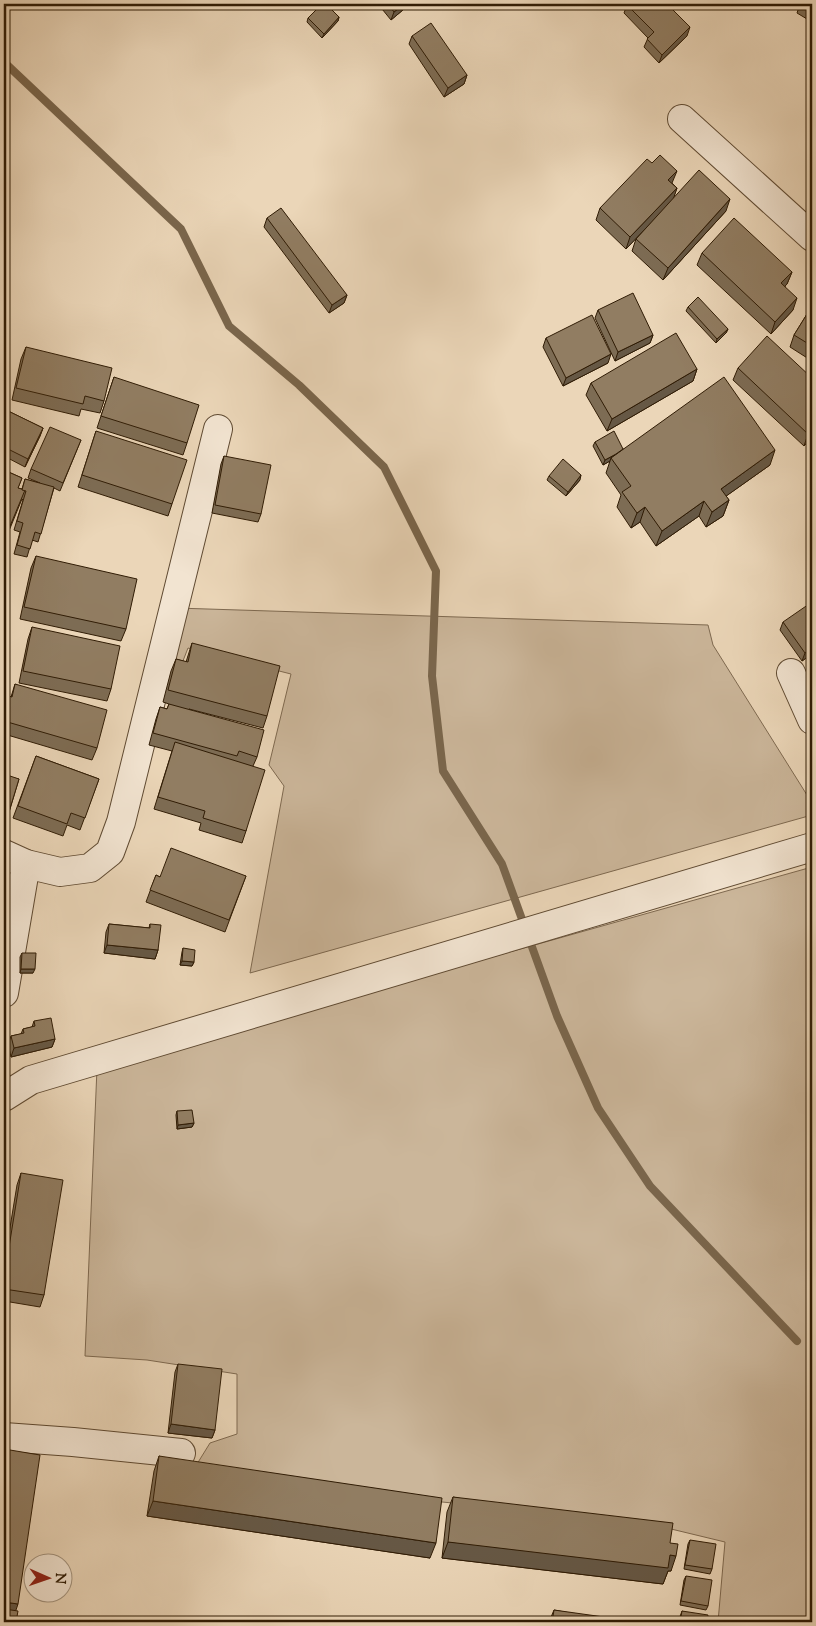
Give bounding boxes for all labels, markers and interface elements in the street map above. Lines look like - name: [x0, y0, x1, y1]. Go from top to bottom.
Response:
- north arrow: [22, 1554, 72, 1604]
- text: N: [49, 1572, 69, 1584]

